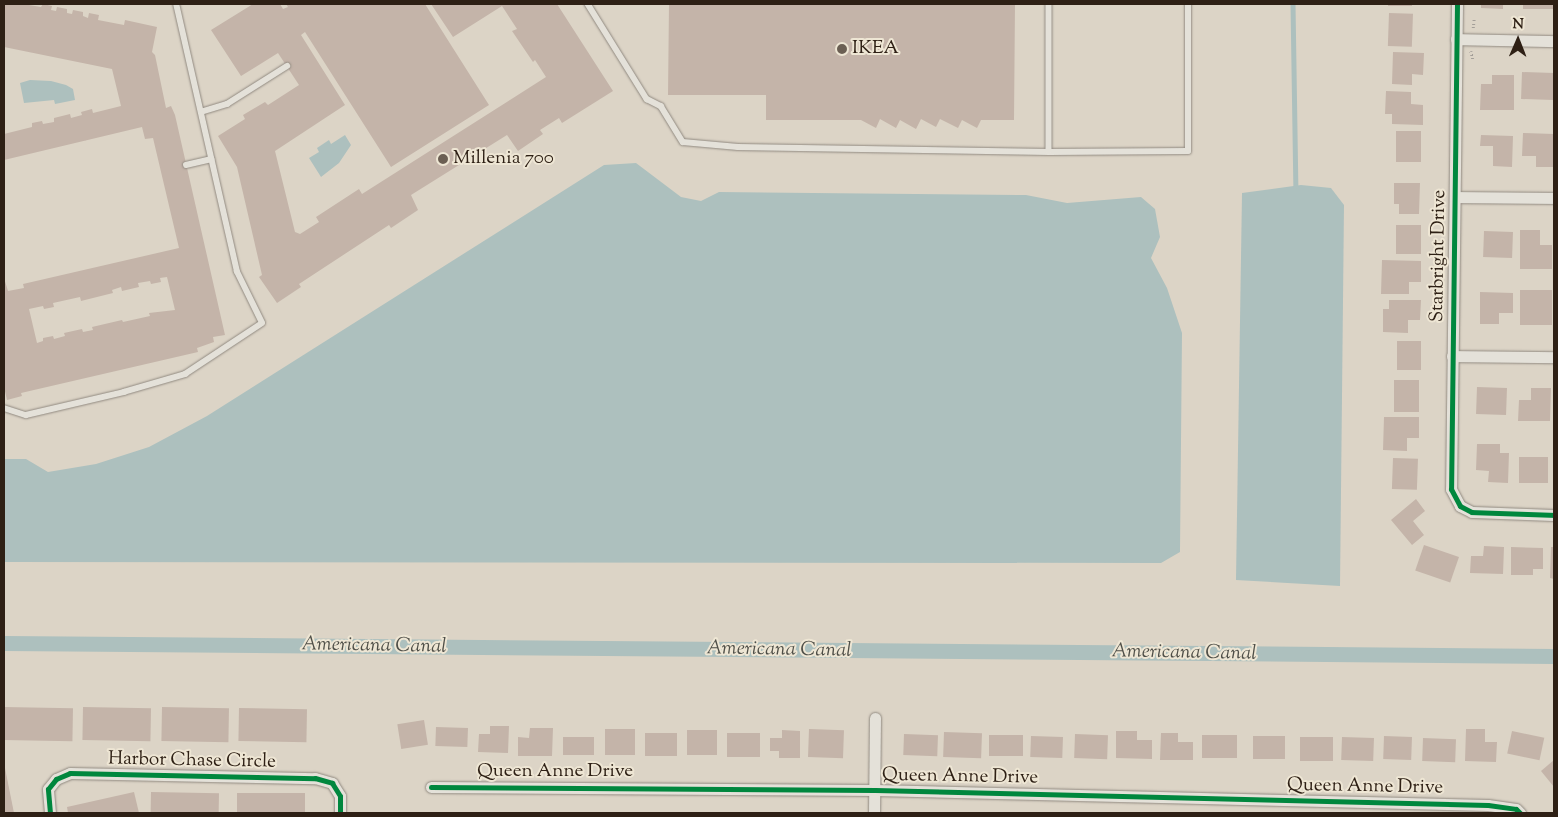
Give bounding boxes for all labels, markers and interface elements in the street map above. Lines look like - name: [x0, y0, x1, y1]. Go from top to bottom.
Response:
- north arrow: [1493, 15, 1543, 65]
- text: N: [1512, 15, 1524, 35]
- place label: IKEA: [852, 38, 899, 60]
- marker: IKEA: [836, 43, 848, 55]
- place label: Millenia 700: [453, 148, 554, 170]
- marker: Millenia 700: [437, 153, 449, 165]
- street label: Starbright Drive: [1426, 190, 1452, 322]
- water label: Americana Canal: [301, 633, 447, 659]
- water label: Americana Canal: [706, 637, 852, 663]
- water label: Americana Canal: [1111, 640, 1257, 666]
- street label: Harbor Chase Circle: [108, 748, 276, 774]
- street label: Queen Anne Drive: [477, 761, 633, 783]
- street label: Queen Anne Drive: [882, 764, 1038, 790]
- street label: Queen Anne Drive: [1287, 774, 1443, 800]

